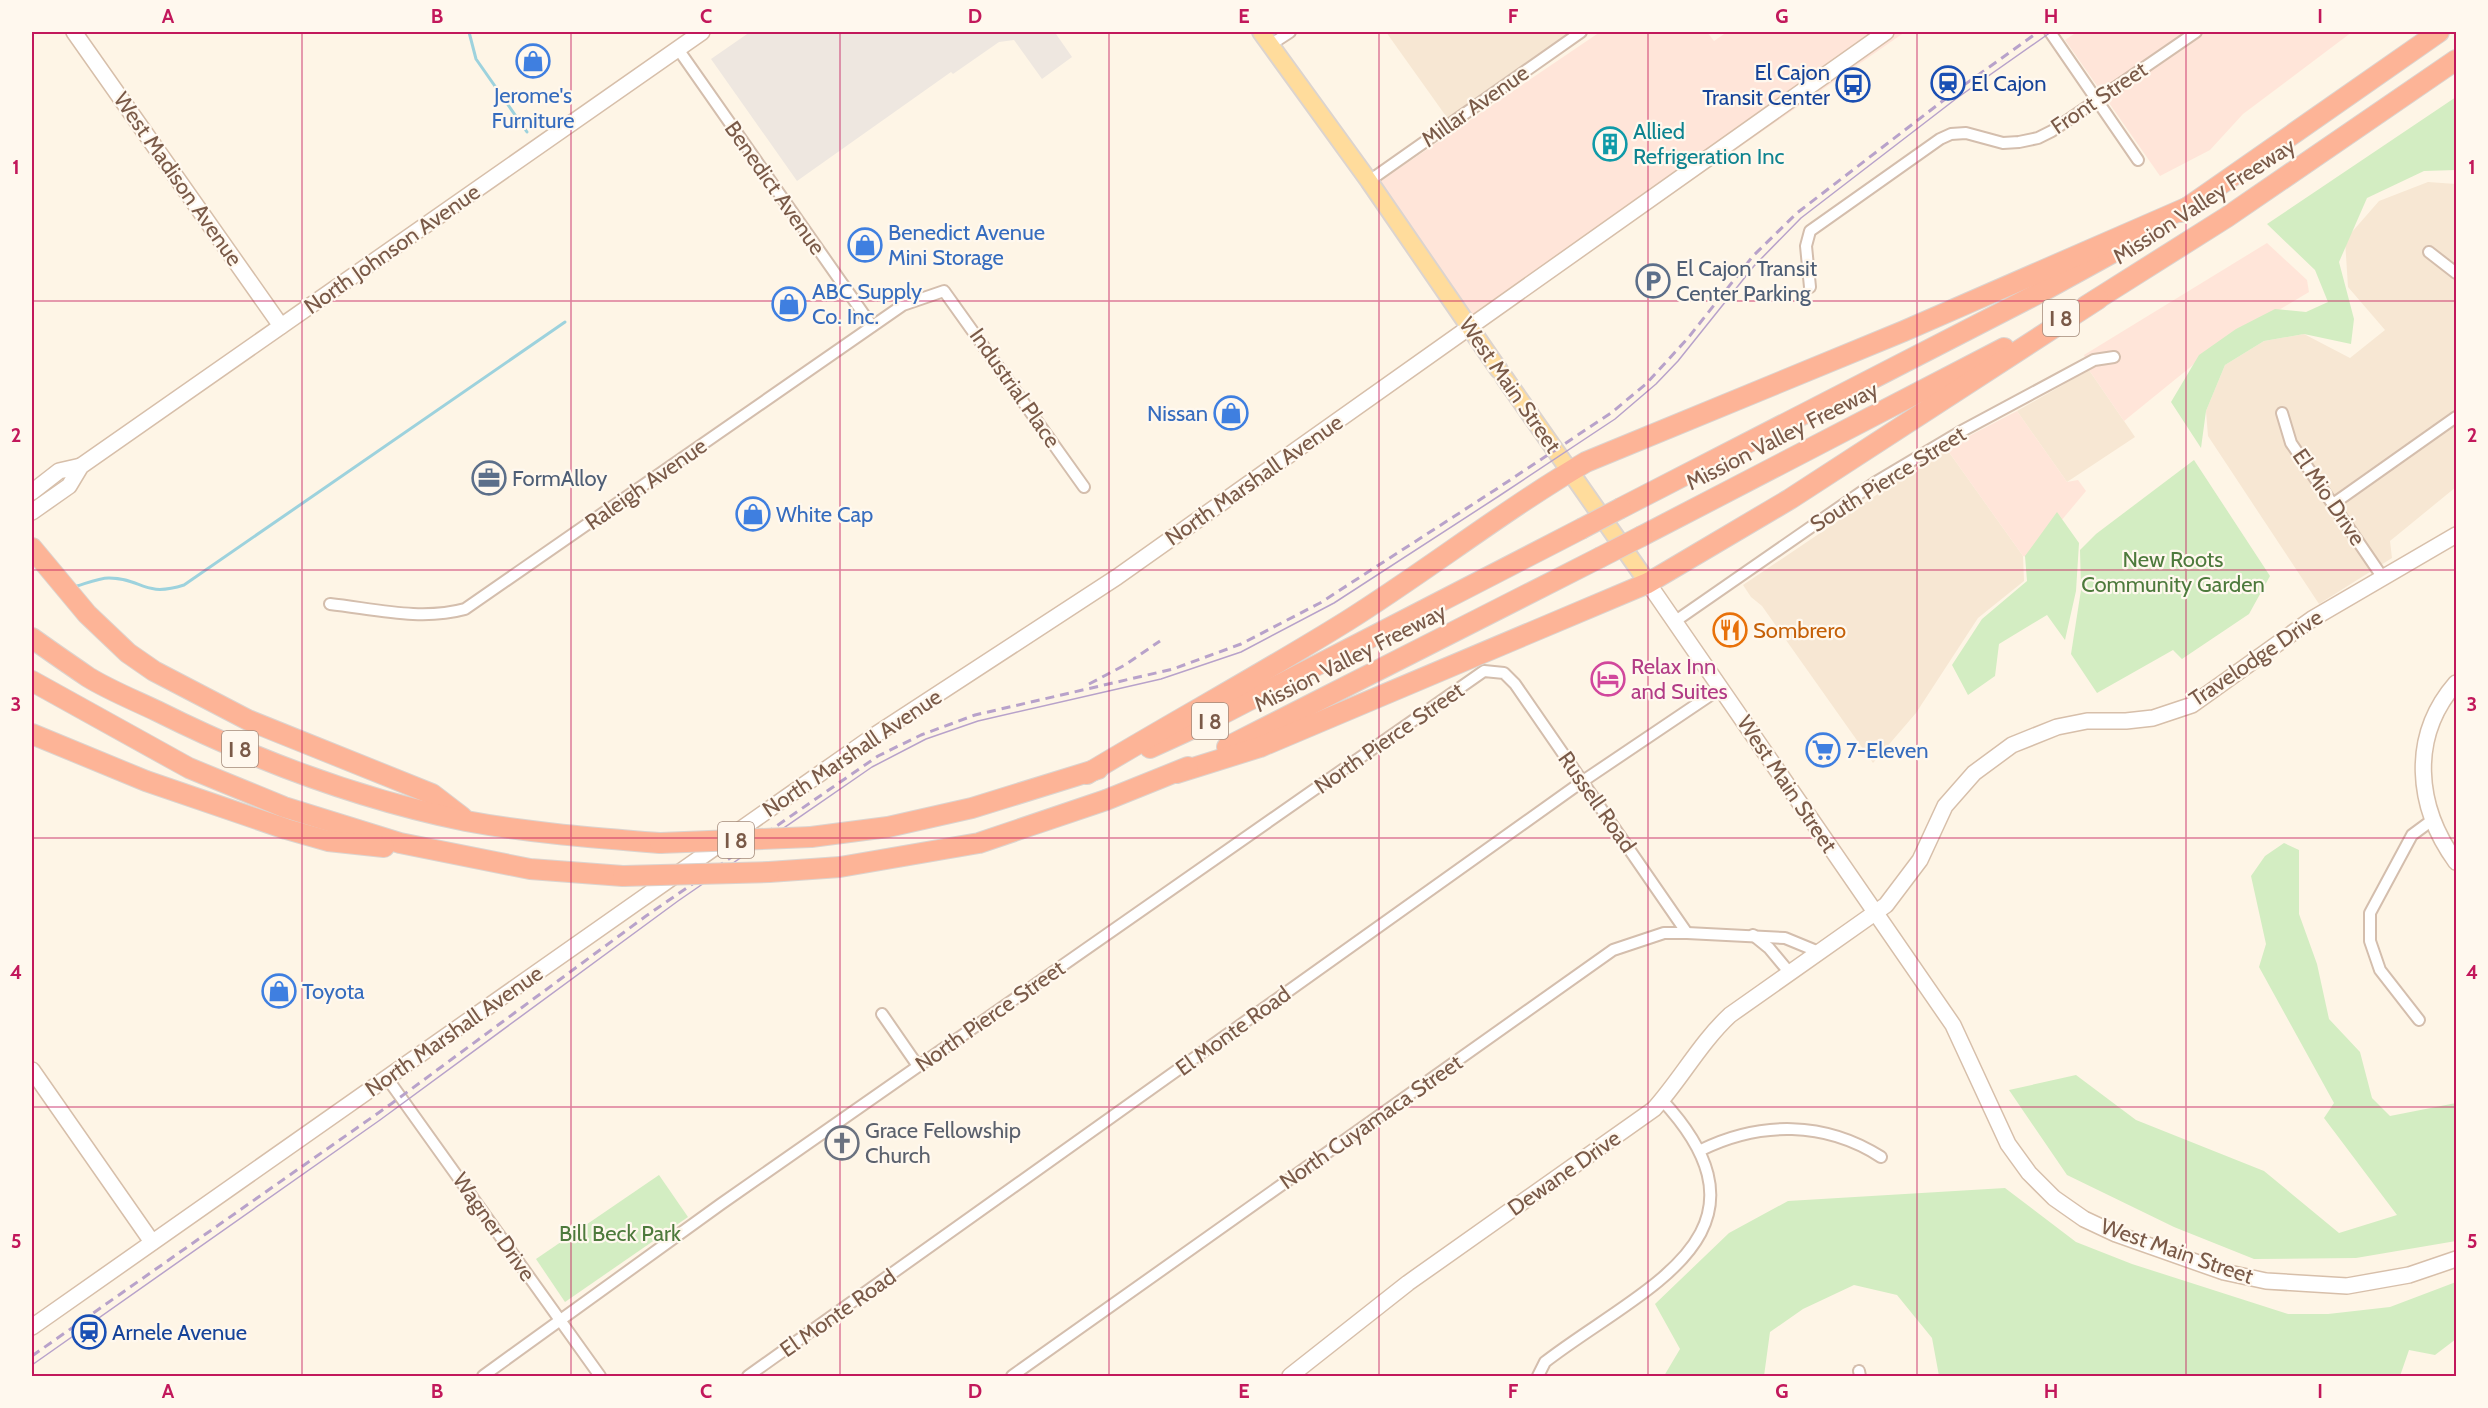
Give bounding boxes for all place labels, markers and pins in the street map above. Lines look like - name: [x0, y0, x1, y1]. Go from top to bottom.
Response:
- shop icon: Jerome's Furniture: [515, 43, 551, 79]
- place label: El Cajon Transit Center: [1702, 59, 1830, 111]
- station icon: El Cajon: [1930, 65, 1966, 101]
- bus stop icon: El Cajon Transit Center: [1835, 67, 1871, 103]
- place label: El Cajon: [1971, 70, 2047, 97]
- place label: Jerome's Furniture: [492, 82, 574, 134]
- place label: Allied Refrigeration Inc: [1633, 118, 1785, 170]
- building icon: Allied Refrigeration Inc: [1592, 126, 1628, 162]
- place label: Benedict Avenue Mini Storage: [888, 219, 1045, 271]
- shop icon: Benedict Avenue Mini Storage: [847, 227, 883, 263]
- place label: El Cajon Transit Center Parking: [1676, 255, 1818, 307]
- parking icon: El Cajon Transit Center Parking: [1635, 263, 1671, 299]
- place label: ABC Supply Co. Inc.: [812, 278, 922, 330]
- shop icon: ABC Supply Co. Inc.: [771, 286, 807, 322]
- shop icon: Nissan: [1213, 395, 1249, 431]
- place label: Nissan: [1147, 400, 1208, 427]
- office icon: FormAlloy: [471, 460, 507, 496]
- place label: FormAlloy: [512, 465, 607, 492]
- shop icon: White Cap: [735, 496, 771, 532]
- place label: White Cap: [776, 501, 873, 528]
- restaurant icon: Sombrero: [1712, 612, 1748, 648]
- place label: Sombrero: [1753, 617, 1846, 644]
- place label: Relax Inn and Suites: [1631, 653, 1728, 705]
- hotel icon: Relax Inn and Suites: [1590, 661, 1626, 697]
- supermarket icon: 7-Eleven: [1805, 732, 1841, 768]
- place label: 7-Eleven: [1846, 737, 1929, 764]
- shop icon: Toyota: [261, 973, 297, 1009]
- place label: Toyota: [302, 978, 365, 1005]
- place label: Grace Fellowship Church: [865, 1117, 1021, 1169]
- church icon: Grace Fellowship Church: [824, 1125, 860, 1161]
- station icon: Arnele Avenue: [71, 1314, 107, 1350]
- place label: Arnele Avenue: [112, 1319, 247, 1346]

